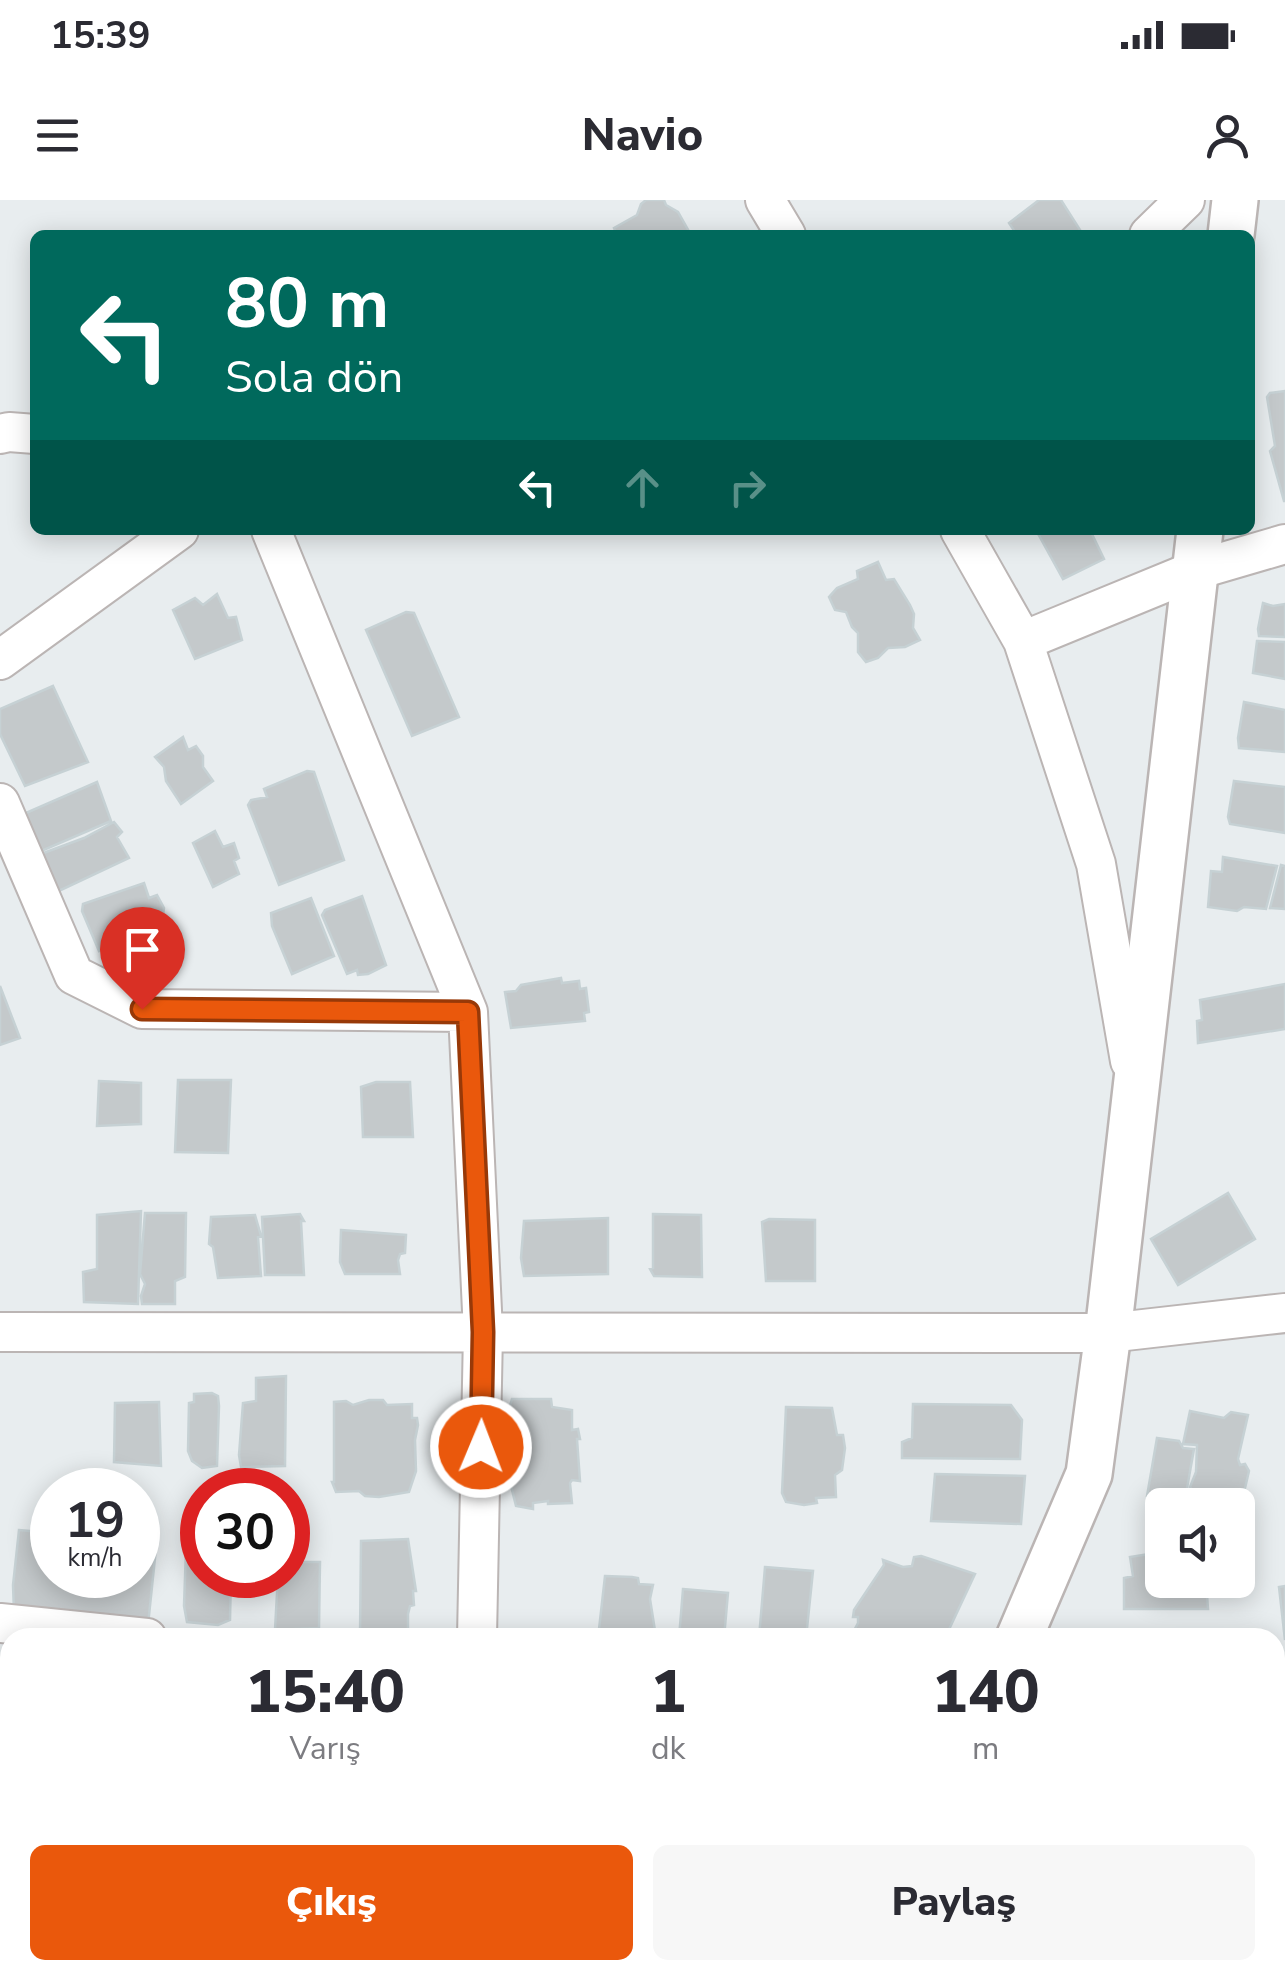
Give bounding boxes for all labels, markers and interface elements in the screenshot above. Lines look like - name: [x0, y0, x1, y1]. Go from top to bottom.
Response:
- text: 15:39: [50, 10, 151, 61]
- text: Navio: [582, 105, 703, 166]
- icon: menu: [30, 108, 85, 163]
- icon: person: [1200, 108, 1255, 163]
- text: 80 m: [225, 256, 389, 352]
- icon: left: [60, 270, 190, 400]
- text: Sola dön: [225, 347, 403, 408]
- icon: left: [510, 460, 565, 515]
- icon: ahead: [615, 460, 670, 515]
- icon: right: [720, 460, 775, 515]
- pin: [100, 907, 185, 1010]
- icon: arrive: [115, 922, 170, 977]
- position arrow: [429, 1395, 533, 1499]
- speed limit sign: 30: [180, 1468, 310, 1598]
- text: 19: [65, 1486, 125, 1555]
- map controls: [1145, 1488, 1255, 1598]
- button: sound: [1145, 1488, 1255, 1598]
- text: km/h: [67, 1541, 123, 1575]
- text: 15:40: [245, 1651, 405, 1733]
- text: 1: [650, 1651, 686, 1733]
- text: 140: [932, 1651, 1040, 1733]
- text: Varış: [289, 1727, 361, 1770]
- text: dk: [651, 1727, 686, 1770]
- text: m: [972, 1727, 999, 1770]
- button: Çıkış: [30, 1845, 633, 1960]
- button: Paylaş: [653, 1845, 1255, 1960]

